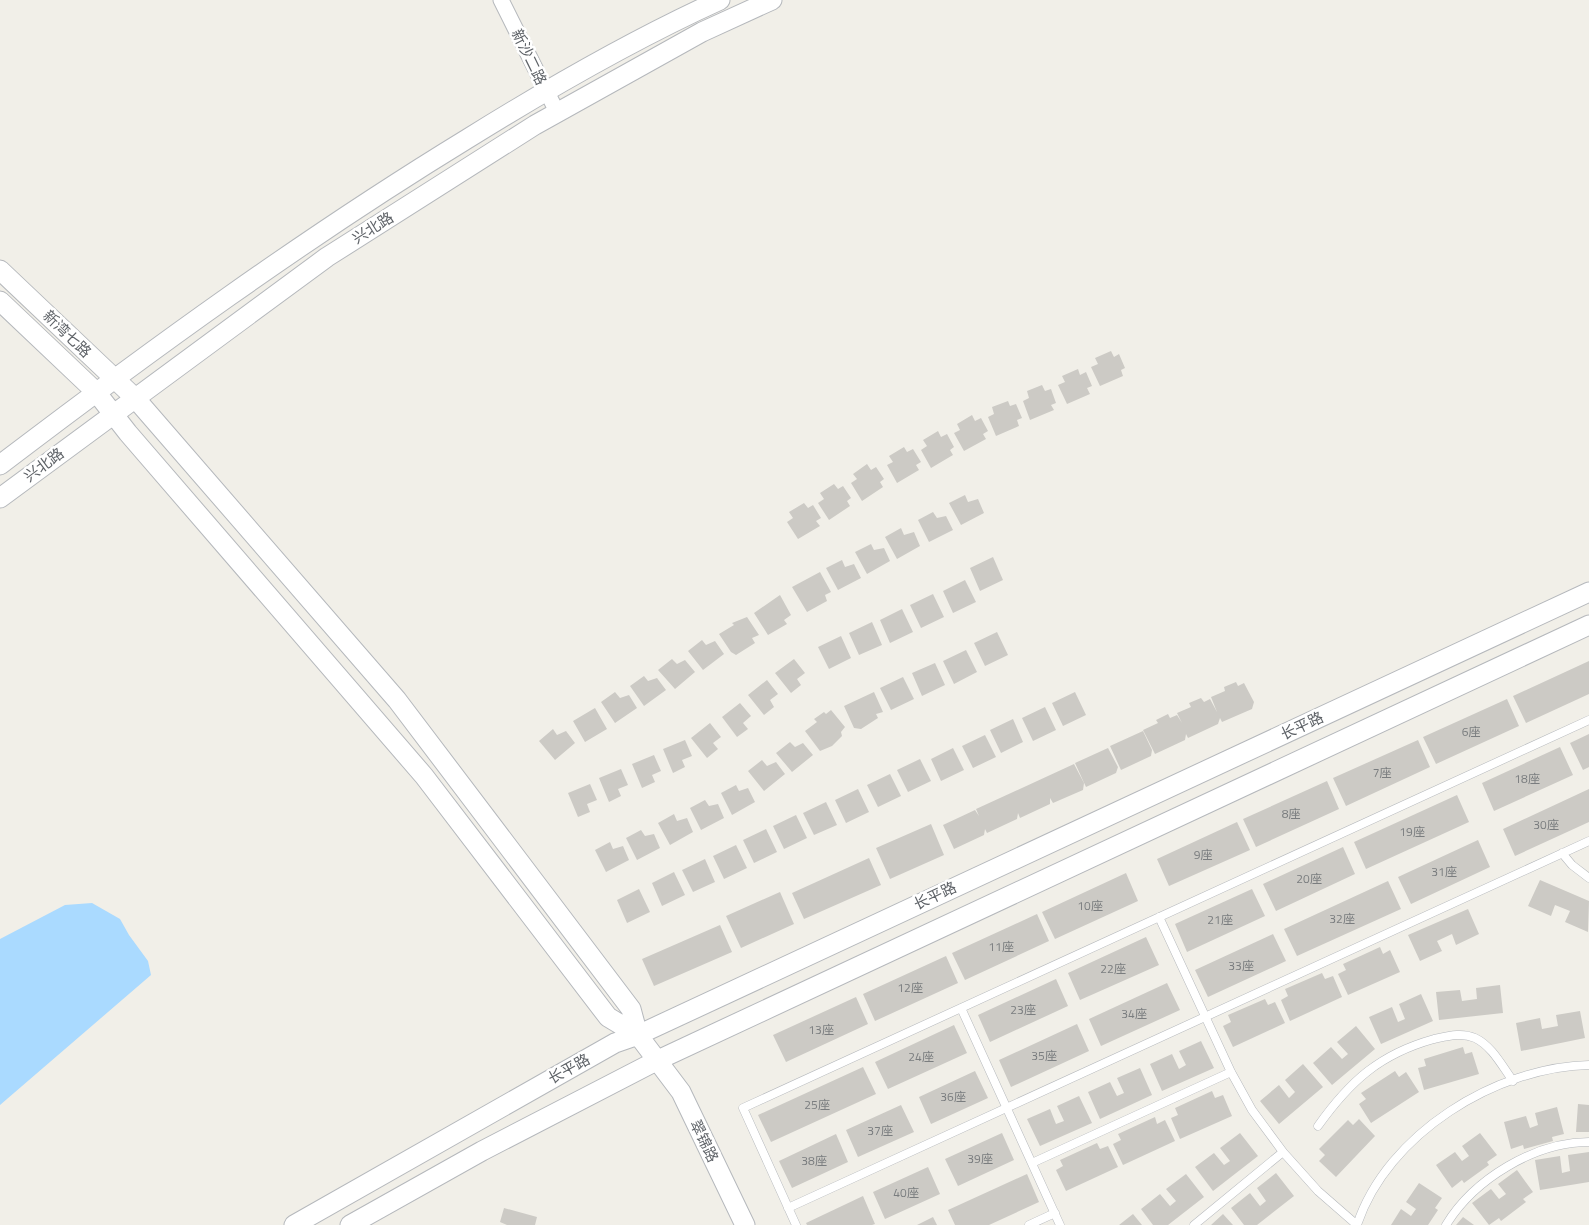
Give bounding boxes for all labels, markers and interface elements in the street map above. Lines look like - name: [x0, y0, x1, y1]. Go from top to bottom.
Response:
- street label: 新沙二路: [506, 25, 553, 89]
- street label: 兴北路: [348, 206, 398, 249]
- street label: 新湾七路: [38, 305, 97, 363]
- street label: 兴北路: [19, 442, 69, 487]
- street label: 长平路: [1277, 706, 1327, 745]
- house number: 6座: [1462, 722, 1480, 741]
- house number: 7座: [1373, 763, 1391, 782]
- house number: 18座: [1514, 769, 1540, 788]
- house number: 8座: [1282, 804, 1300, 823]
- house number: 30座: [1533, 815, 1559, 834]
- house number: 19座: [1399, 822, 1425, 841]
- house number: 9座: [1194, 845, 1212, 864]
- house number: 31座: [1431, 862, 1457, 881]
- house number: 20座: [1296, 869, 1322, 888]
- street label: 长平路: [910, 876, 960, 915]
- house number: 10座: [1077, 896, 1103, 915]
- house number: 32座: [1329, 909, 1355, 928]
- house number: 21座: [1207, 910, 1233, 929]
- house number: 11座: [988, 937, 1014, 956]
- house number: 33座: [1228, 956, 1254, 975]
- house number: 22座: [1100, 959, 1126, 978]
- house number: 12座: [897, 978, 923, 997]
- house number: 23座: [1010, 1000, 1036, 1019]
- house number: 34座: [1121, 1004, 1147, 1023]
- house number: 13座: [808, 1020, 834, 1039]
- house number: 35座: [1031, 1046, 1057, 1065]
- house number: 24座: [908, 1047, 934, 1066]
- street label: 长平路: [543, 1048, 594, 1090]
- house number: 36座: [940, 1087, 966, 1106]
- house number: 25座: [804, 1095, 830, 1114]
- street label: 翠锦路: [684, 1116, 725, 1166]
- house number: 37座: [867, 1121, 893, 1140]
- house number: 39座: [967, 1149, 993, 1168]
- house number: 38座: [801, 1151, 827, 1170]
- house number: 40座: [893, 1183, 919, 1202]

